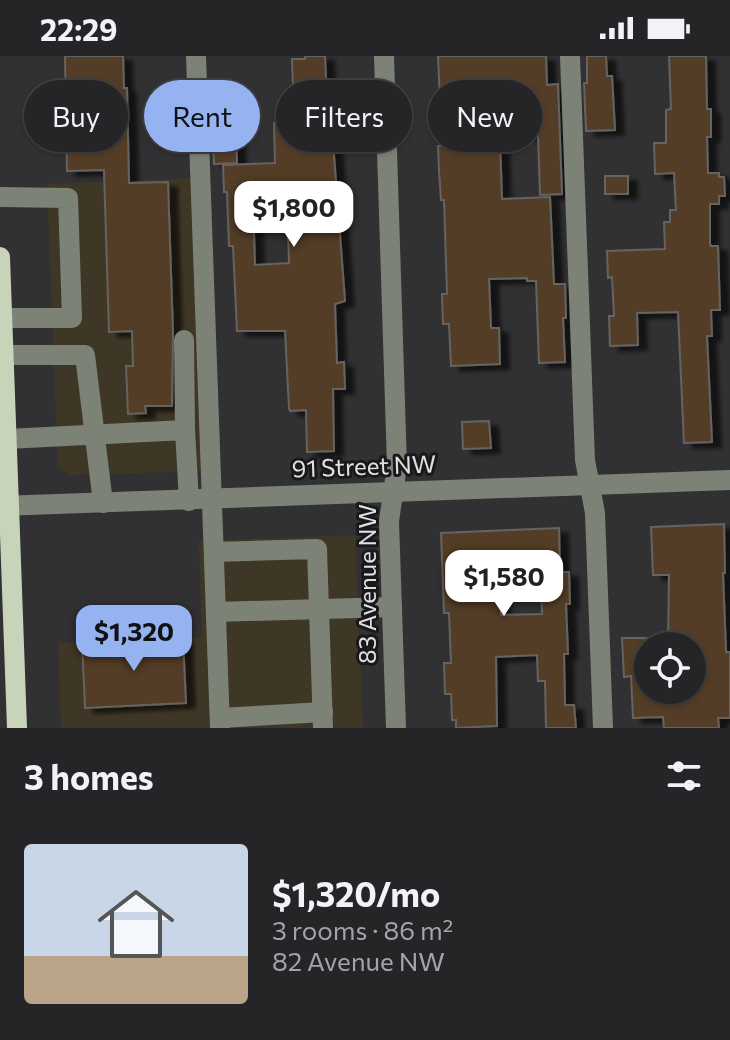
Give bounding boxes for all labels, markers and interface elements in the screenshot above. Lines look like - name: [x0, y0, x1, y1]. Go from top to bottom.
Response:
- text: 22:29: [40, 10, 117, 47]
- chip: Buy: [24, 80, 128, 152]
- chip: Rent: [144, 80, 260, 152]
- chip: Filters: [276, 80, 412, 152]
- chip: New: [428, 80, 542, 152]
- pin: $1,800: [229, 181, 359, 249]
- text: $1,800: [252, 191, 336, 222]
- street label: 91 Street NW: [291, 448, 437, 483]
- street label: 83 Avenue NW: [352, 504, 381, 664]
- pin: $1,580: [439, 550, 569, 618]
- text: $1,580: [463, 560, 545, 591]
- pin: $1,320: [69, 605, 199, 673]
- text: $1,320: [94, 615, 174, 646]
- map controls: [634, 632, 706, 704]
- button: locate: [634, 632, 706, 704]
- icon: filters: [662, 754, 706, 798]
- text: 3 homes: [24, 755, 154, 797]
- text: $1,320/mo: [272, 872, 440, 914]
- icon: home: [88, 876, 184, 972]
- text: 3 rooms · 86 m²: [272, 914, 453, 945]
- text: 82 Avenue NW: [272, 945, 445, 976]

